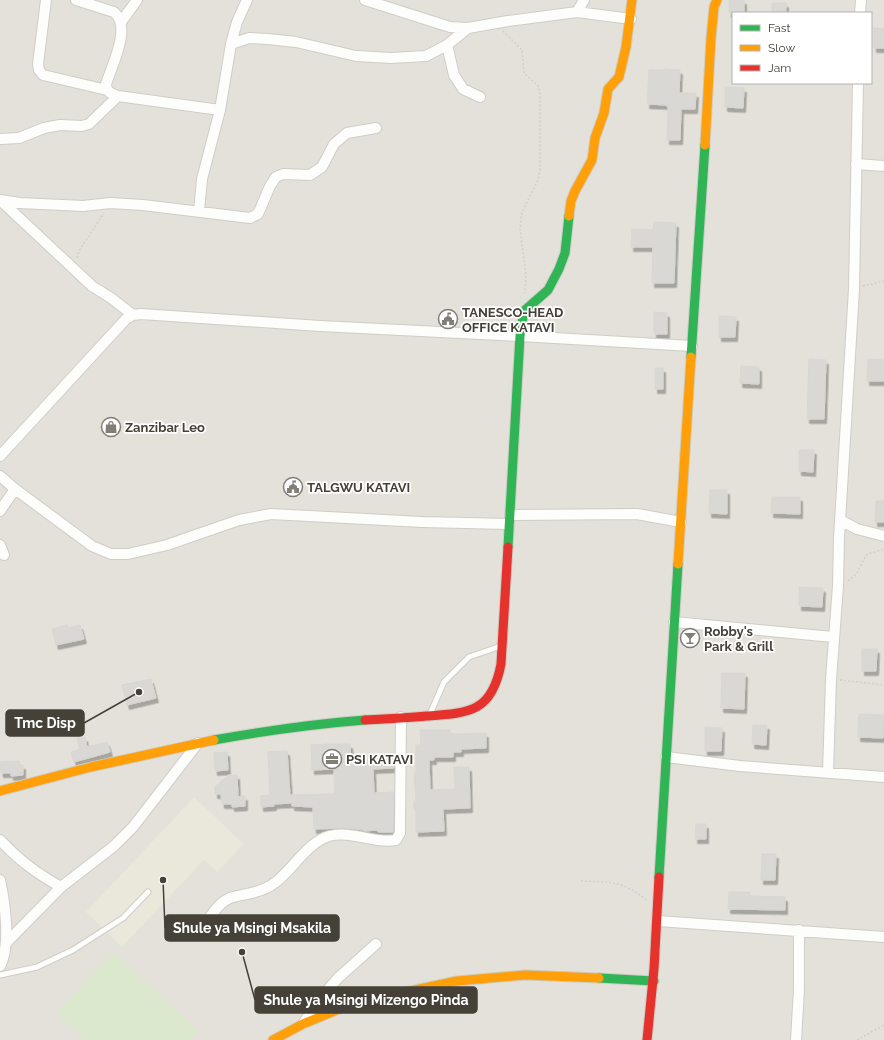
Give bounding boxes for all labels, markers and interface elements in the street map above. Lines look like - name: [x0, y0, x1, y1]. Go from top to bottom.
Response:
- legend: [732, 12, 872, 84]
- text: Fast: [768, 21, 791, 35]
- text: Slow: [768, 41, 795, 55]
- text: Jam: [768, 61, 791, 75]
- place label: TANESCO-HEAD OFFICE KATAVI: [462, 305, 563, 335]
- public building icon: TANESCO-HEAD OFFICE KATAVI: [437, 308, 459, 330]
- shop icon: Zanzibar Leo: [100, 416, 122, 438]
- place label: Zanzibar Leo: [125, 420, 205, 435]
- public building icon: TALGWU KATAVI: [282, 476, 304, 498]
- place label: TALGWU KATAVI: [307, 480, 410, 495]
- place label: Robby's Park & Grill: [704, 624, 774, 654]
- bar icon: Robby's Park & Grill: [679, 627, 701, 649]
- callout: Tmc Disp: [6, 710, 84, 736]
- text: Tmc Disp: [14, 715, 76, 731]
- office icon: PSI KATAVI: [321, 748, 343, 770]
- place label: PSI KATAVI: [346, 752, 413, 767]
- callout: Shule ya Msingi Msakila: [165, 915, 339, 941]
- text: Shule ya Msingi Msakila: [173, 920, 331, 936]
- callout: Shule ya Msingi Mizengo Pinda: [255, 987, 477, 1013]
- text: Shule ya Msingi Mizengo Pinda: [264, 992, 469, 1008]

